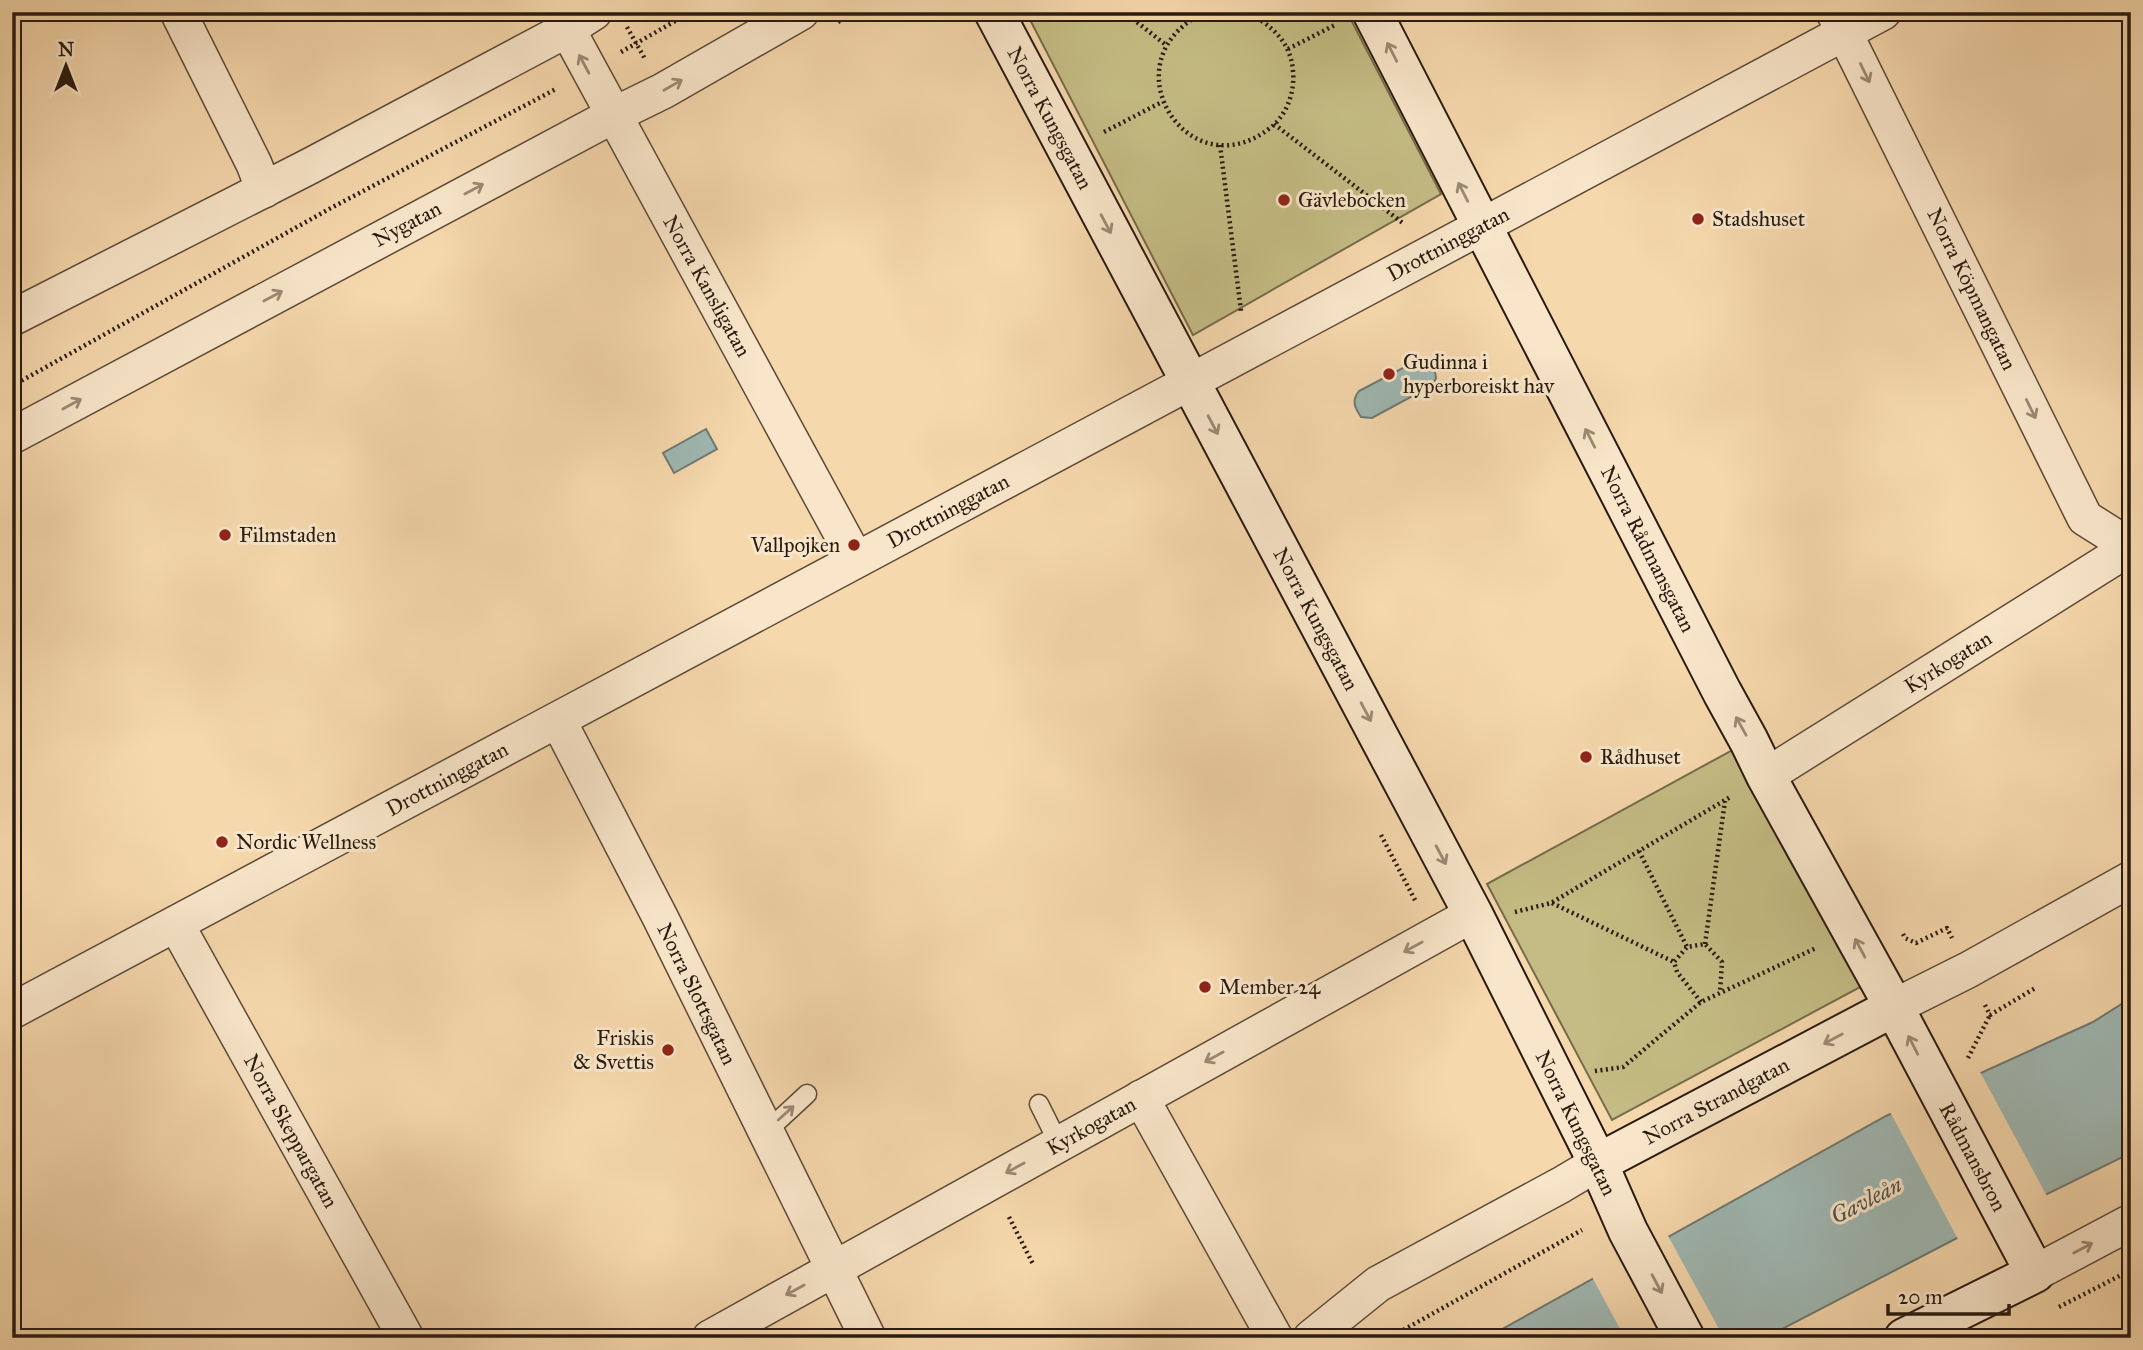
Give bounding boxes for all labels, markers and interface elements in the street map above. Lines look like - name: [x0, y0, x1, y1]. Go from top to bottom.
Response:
- north arrow: [32, 32, 102, 102]
- text: N: [58, 38, 74, 61]
- street label: Norra Kungsgatan: [1001, 42, 1099, 194]
- one-way arrow: [1385, 43, 1399, 63]
- one-way arrow: [577, 54, 590, 75]
- one-way arrow: [1859, 62, 1873, 83]
- one-way arrow: [663, 78, 683, 92]
- one-way arrow: [463, 182, 483, 196]
- one-way arrow: [1456, 182, 1470, 203]
- place label: Gävlebocken: [1298, 187, 1406, 213]
- marker: Gävlebocken: [1276, 192, 1292, 208]
- street label: Nygatan: [368, 195, 446, 253]
- street label: Drottninggatan: [1382, 201, 1514, 287]
- street label: Norra Köpmangatan: [1921, 204, 2023, 374]
- place label: Stadshuset: [1712, 206, 1806, 232]
- street label: Norra Kansligatan: [657, 211, 757, 361]
- marker: Stadshuset: [1690, 211, 1706, 227]
- one-way arrow: [1100, 213, 1113, 234]
- one-way arrow: [262, 289, 282, 303]
- place label: Gudinna i hyperboreiskt hav: [1403, 349, 1555, 399]
- marker: Gudinna i hyperboreiskt hav: [1381, 366, 1397, 382]
- one-way arrow: [61, 396, 82, 410]
- one-way arrow: [2025, 398, 2038, 419]
- one-way arrow: [1207, 414, 1220, 435]
- one-way arrow: [1583, 428, 1597, 449]
- street label: Norra Rådmansgatan: [1595, 461, 1701, 637]
- street label: Drottninggatan: [882, 468, 1014, 554]
- place label: Filmstaden: [239, 522, 336, 548]
- marker: Filmstaden: [217, 527, 233, 543]
- place label: Vallpojken: [750, 532, 840, 558]
- marker: Vallpojken: [846, 537, 862, 553]
- street label: Norra Kungsgatan: [1267, 543, 1365, 695]
- street label: Kyrkogatan: [1899, 625, 1997, 699]
- one-way arrow: [1359, 701, 1373, 722]
- one-way arrow: [1734, 716, 1747, 737]
- street label: Drottninggatan: [381, 736, 513, 822]
- place label: Rådhuset: [1600, 744, 1681, 770]
- marker: Rådhuset: [1578, 749, 1594, 765]
- place label: Nordic Wellness: [236, 829, 376, 855]
- marker: Nordic Wellness: [214, 834, 230, 850]
- one-way arrow: [1435, 844, 1449, 865]
- street label: Norra Slottsgatan: [651, 919, 743, 1069]
- one-way arrow: [1853, 938, 1867, 959]
- one-way arrow: [1403, 941, 1424, 954]
- place label: Member 24: [1219, 974, 1321, 1000]
- marker: Member 24: [1197, 979, 1213, 995]
- place label: Friskis & Svettis: [573, 1025, 654, 1075]
- one-way arrow: [1824, 1032, 1844, 1046]
- one-way arrow: [1906, 1035, 1919, 1056]
- marker: Friskis & Svettis: [660, 1042, 676, 1058]
- street label: Norra Kungsgatan: [1530, 1046, 1622, 1200]
- street label: Norra Skeppargatan: [238, 1050, 344, 1212]
- one-way arrow: [1204, 1051, 1225, 1064]
- street label: Norra Strandgatan: [1638, 1052, 1794, 1150]
- street label: Kyrkogatan: [1042, 1091, 1140, 1161]
- street label: Rådmansbron: [1933, 1098, 2013, 1216]
- one-way arrow: [777, 1105, 795, 1121]
- one-way arrow: [1006, 1161, 1026, 1175]
- water label: Gavleån: [1826, 1170, 1906, 1230]
- one-way arrow: [2072, 1241, 2093, 1254]
- scale bar: [1888, 1273, 2008, 1317]
- one-way arrow: [1650, 1274, 1664, 1294]
- one-way arrow: [785, 1284, 806, 1297]
- text: 20 m: [1898, 1284, 1943, 1310]

